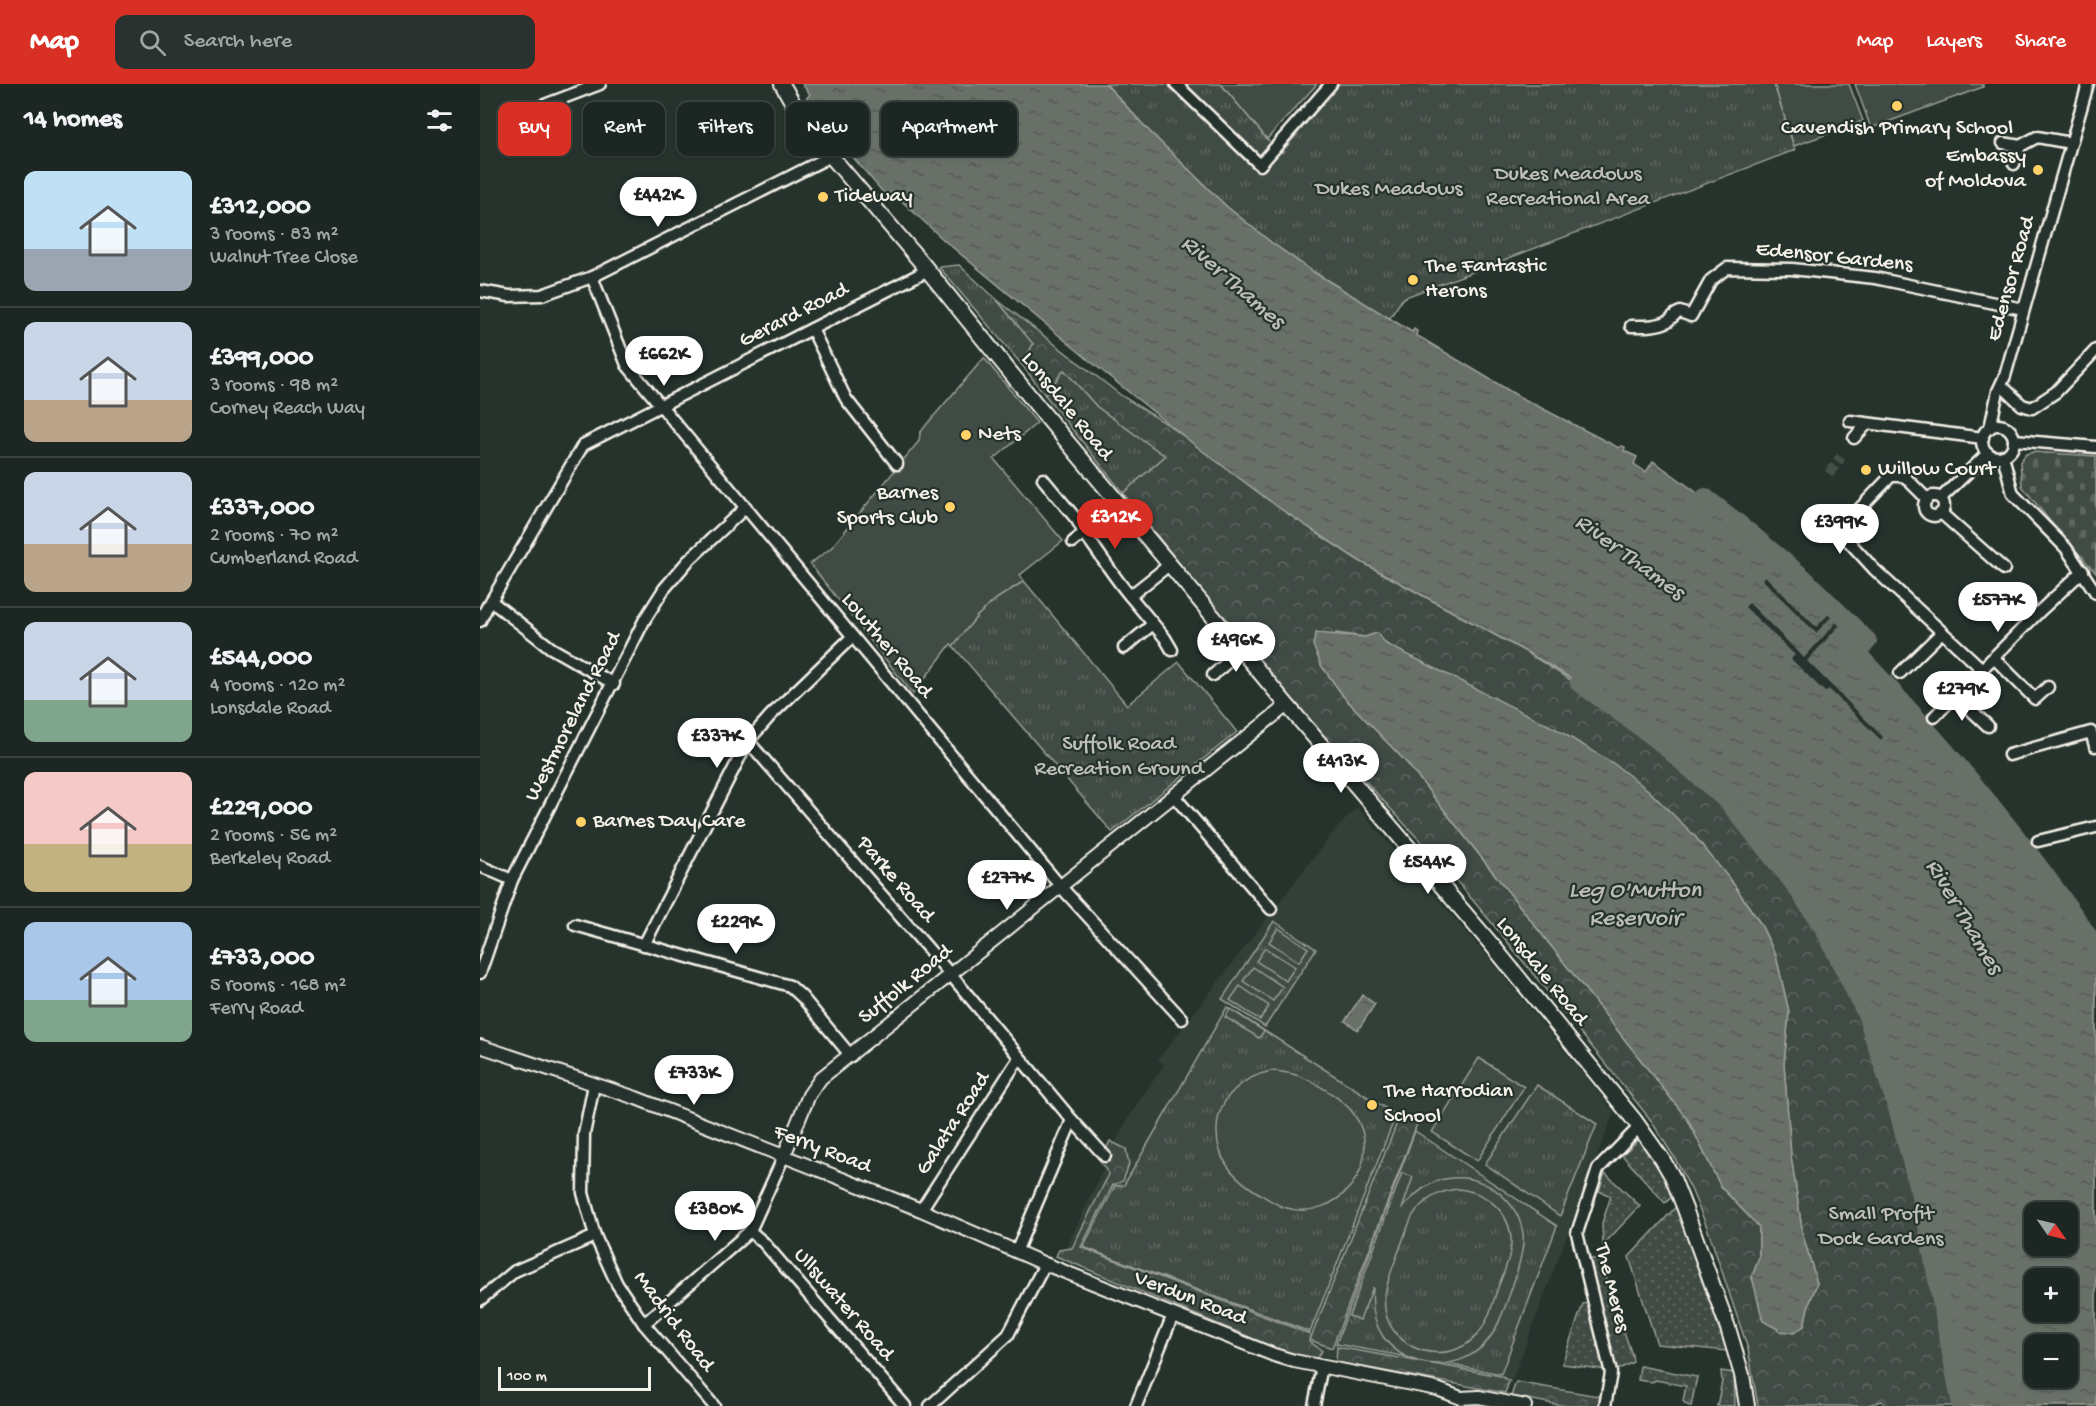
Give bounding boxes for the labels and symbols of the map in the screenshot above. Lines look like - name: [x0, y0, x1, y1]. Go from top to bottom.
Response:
- marker: Cavendish Primary School: [1890, 99, 1904, 113]
- place label: Cavendish Primary School: [1781, 116, 2013, 142]
- place label: Embassy of Moldova: [1925, 144, 2027, 195]
- park label: Dukes Meadows Recreational Area: [1486, 162, 1651, 213]
- marker: Embassy of Moldova: [2031, 163, 2045, 177]
- pin: £442K: [616, 177, 700, 228]
- park label: Dukes Meadows: [1313, 177, 1464, 203]
- place label: Tideway: [833, 184, 913, 210]
- marker: Tideway: [816, 190, 830, 204]
- street label: Edensor Road: [1982, 211, 2043, 345]
- water label: River Thames: [1174, 230, 1292, 338]
- street label: Edensor Gardens: [1754, 237, 1915, 279]
- place label: The Fantastic Herons: [1423, 254, 1548, 305]
- marker: The Fantastic Herons: [1406, 273, 1420, 287]
- street label: Gerard Road: [735, 276, 855, 355]
- pin: £662K: [622, 336, 706, 387]
- street label: Lonsdale Road: [1014, 347, 1119, 468]
- place label: Nets: [978, 422, 1022, 448]
- marker: Nets: [959, 428, 973, 442]
- place label: Willow Court: [1878, 457, 1997, 483]
- marker: Willow Court: [1859, 463, 1873, 477]
- place label: Barnes Sports Club: [837, 481, 939, 532]
- pin: £312K: [1073, 499, 1157, 550]
- marker: Barnes Sports Club: [943, 500, 957, 514]
- pin: £399K: [1798, 504, 1882, 555]
- water label: River Thames: [1568, 508, 1691, 609]
- pin: £577K: [1956, 582, 2040, 633]
- street label: Lowther Road: [834, 588, 939, 706]
- pin: £496K: [1194, 622, 1278, 673]
- street label: Westmoreland Road: [520, 626, 629, 806]
- pin: £279K: [1920, 671, 2004, 722]
- pin: £337K: [675, 718, 759, 769]
- park label: Suffolk Road Recreation Ground: [1034, 732, 1206, 783]
- pin: £413K: [1299, 743, 1383, 794]
- place label: Barnes Day Care: [592, 809, 746, 835]
- marker: Barnes Day Care: [574, 815, 588, 829]
- street label: Parke Road: [850, 831, 941, 930]
- pin: £544K: [1386, 844, 1470, 895]
- water label: River Thames: [1917, 854, 2010, 981]
- pin: £277K: [965, 860, 1049, 911]
- water label: Leg O'Mutton Reservoir: [1569, 877, 1702, 934]
- pin: £229K: [694, 904, 778, 955]
- street label: Lonsdale Road: [1489, 912, 1594, 1033]
- street label: Suffolk Road: [854, 938, 960, 1031]
- pin: £733K: [652, 1055, 736, 1106]
- street label: Galata Road: [911, 1066, 998, 1180]
- place label: The Harrodian School: [1382, 1079, 1513, 1130]
- marker: The Harrodian School: [1365, 1098, 1379, 1112]
- street label: Ferry Road: [769, 1119, 876, 1181]
- pin: £380K: [673, 1191, 757, 1242]
- park label: Small Profit Dock Gardens: [1817, 1202, 1944, 1253]
- north arrow: [2024, 1202, 2078, 1256]
- street label: The Meres: [1587, 1239, 1635, 1336]
- street label: Ullswater Road: [787, 1243, 900, 1368]
- street label: Verdun Road: [1129, 1265, 1252, 1333]
- street label: Madrid Road: [627, 1267, 720, 1379]
- scale bar: [498, 1364, 651, 1392]

